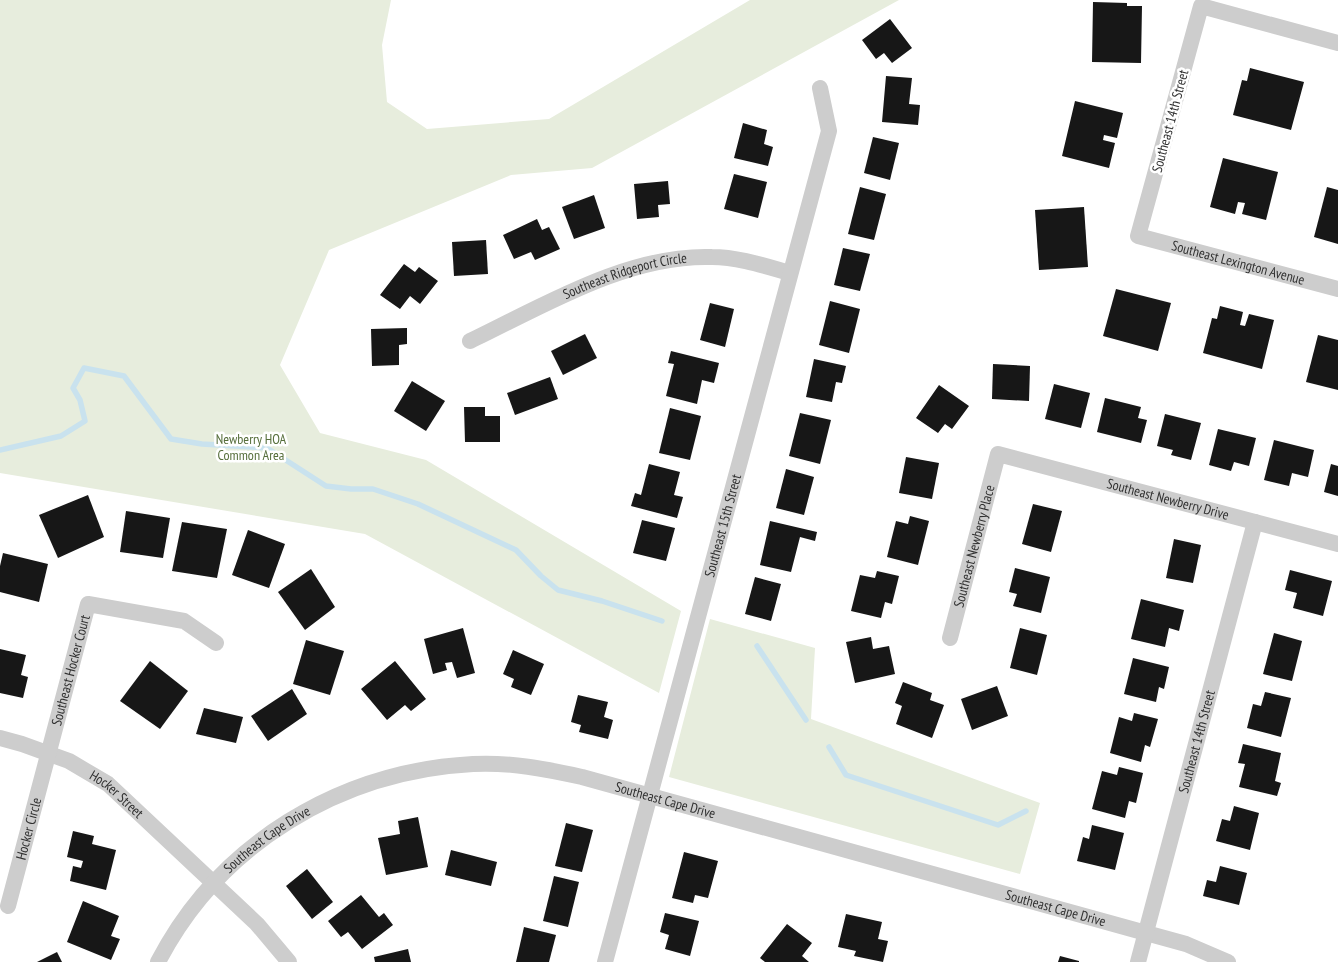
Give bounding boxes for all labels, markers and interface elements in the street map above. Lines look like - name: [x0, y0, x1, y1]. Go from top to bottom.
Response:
- street label: Southeast 14th Street: [1148, 68, 1192, 174]
- street label: Southeast Lexington Avenue: [1170, 236, 1307, 289]
- street label: Southeast Ridgeport Circle: [560, 249, 688, 303]
- park label: Newberry HOA Common Area: [216, 430, 287, 464]
- street label: Southeast 15th Street: [700, 472, 745, 579]
- street label: Southeast Newberry Drive: [1105, 474, 1231, 524]
- street label: Southeast Newberry Place: [949, 483, 999, 609]
- street label: Southeast Hocker Court: [47, 613, 94, 727]
- street label: Southeast 14th Street: [1174, 688, 1219, 795]
- street label: Hocker Street: [86, 766, 148, 822]
- street label: Southeast Cape Drive: [613, 778, 718, 823]
- street label: Hocker Circle: [12, 795, 45, 862]
- street label: Southeast Cape Drive: [220, 802, 313, 877]
- street label: Southeast Cape Drive: [1004, 886, 1108, 931]

